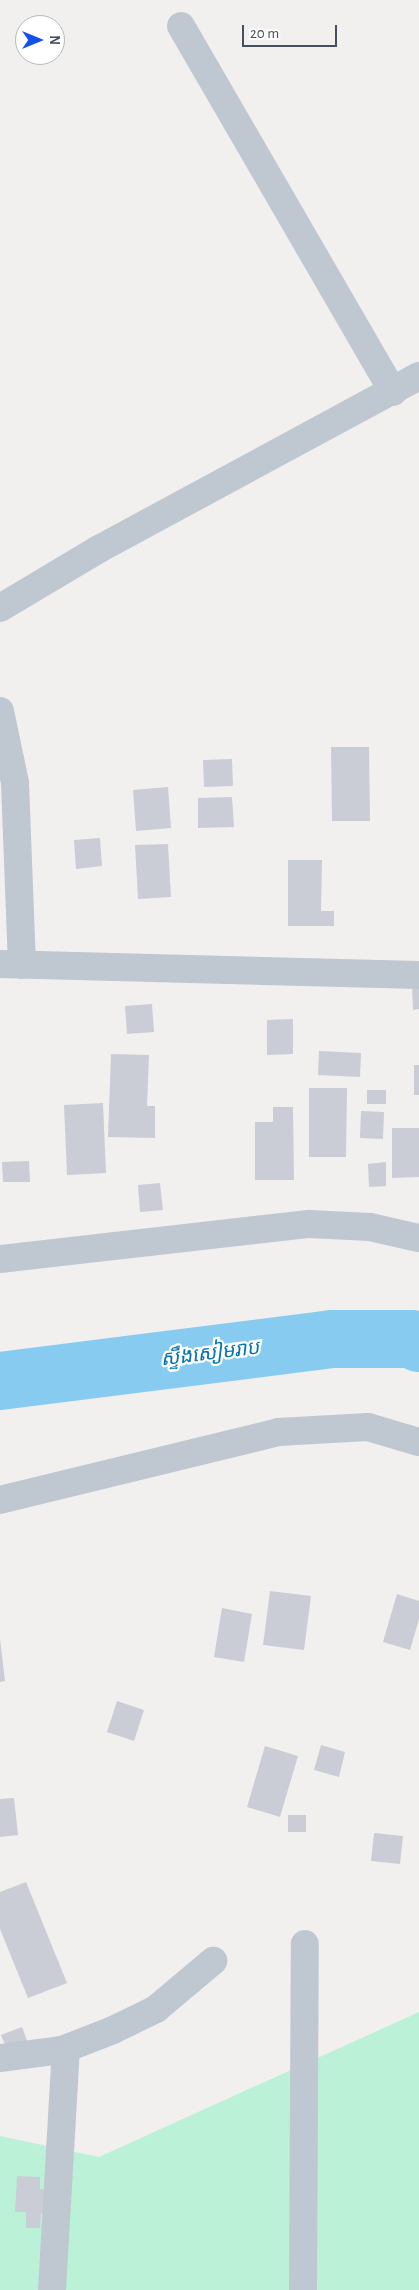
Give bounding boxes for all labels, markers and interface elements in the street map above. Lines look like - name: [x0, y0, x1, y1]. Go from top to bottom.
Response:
- north arrow: [15, 15, 65, 65]
- scale bar: [244, 15, 339, 47]
- text: 20 m: [250, 26, 279, 41]
- text: N: [47, 35, 61, 45]
- water label: ស្ទឹងសៀមរាប: [159, 1336, 261, 1372]

